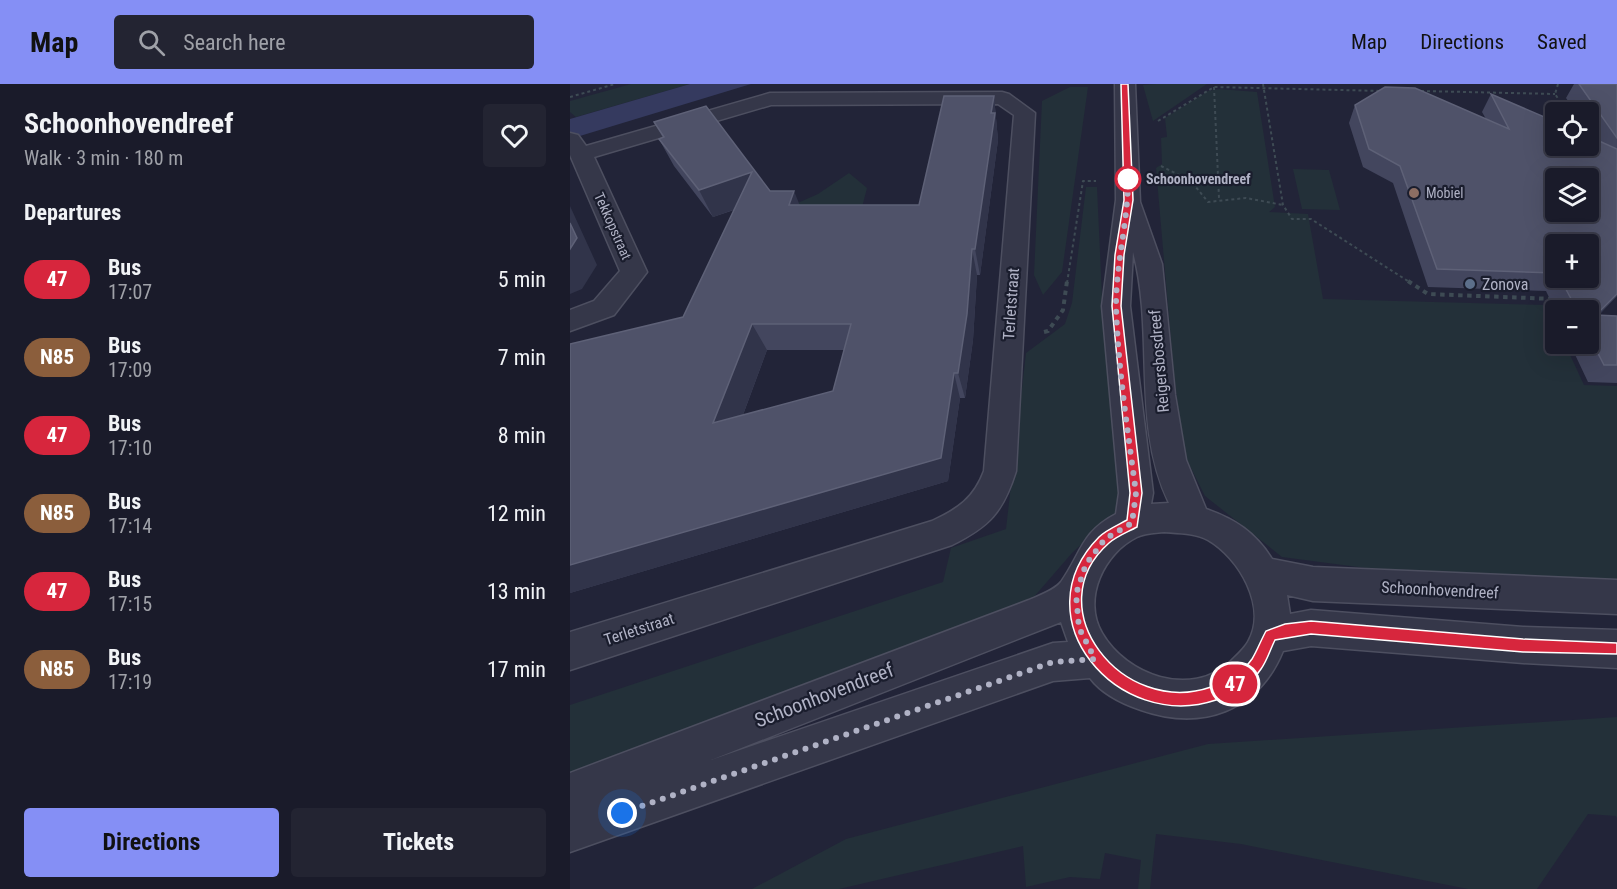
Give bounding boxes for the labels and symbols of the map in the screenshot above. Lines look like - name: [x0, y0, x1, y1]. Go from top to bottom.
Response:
- marker: Schoonhovendreef: [1115, 166, 1141, 192]
- place label: Schoonhovendreef: [1146, 171, 1251, 187]
- place label: Mobiel: [1426, 185, 1464, 201]
- marker: Mobiel: [1407, 186, 1421, 200]
- street label: Tekkopstraat: [591, 190, 635, 262]
- street label: Terletstraat: [999, 267, 1023, 341]
- place label: Zonova: [1482, 275, 1528, 294]
- marker: Zonova: [1463, 277, 1477, 291]
- street label: Reigersbosdreef: [1145, 309, 1173, 413]
- street label: Schoonhovendreef: [1381, 577, 1499, 603]
- street label: Terletstraat: [602, 609, 677, 649]
- street label: Schoonhovendreef: [751, 657, 898, 733]
- line badge: 47: [1208, 664, 1262, 704]
- your location: [607, 798, 637, 828]

